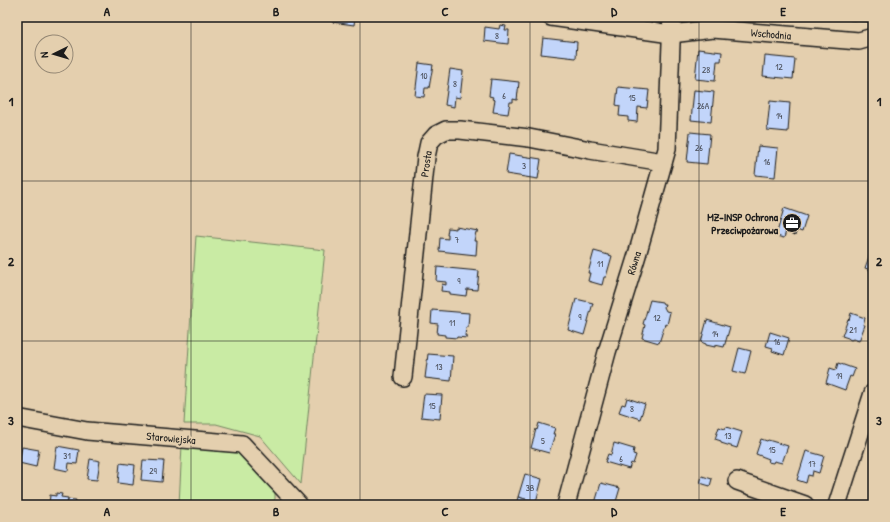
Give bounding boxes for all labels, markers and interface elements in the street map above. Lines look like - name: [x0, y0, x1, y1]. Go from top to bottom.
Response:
- text: A: [104, 2, 111, 20]
- text: B: [273, 2, 280, 20]
- text: C: [441, 2, 449, 20]
- text: D: [611, 2, 618, 20]
- text: E: [780, 2, 786, 20]
- street label: Wschodnia: [750, 25, 792, 43]
- house number: 8: [495, 30, 499, 42]
- north arrow: [34, 34, 74, 74]
- text: N: [37, 51, 51, 58]
- house number: 12: [775, 61, 784, 73]
- house number: 28: [702, 64, 710, 76]
- house number: 10: [420, 70, 428, 82]
- house number: 8: [453, 78, 457, 90]
- house number: 6: [502, 90, 506, 102]
- text: 1: [9, 92, 14, 110]
- house number: 15: [628, 92, 636, 104]
- text: 1: [877, 92, 882, 110]
- house number: 26A: [697, 100, 710, 112]
- house number: 14: [776, 110, 783, 122]
- house number: 26: [695, 142, 703, 154]
- street label: Prosta: [417, 149, 435, 178]
- house number: 16: [764, 156, 771, 168]
- house number: 3: [522, 160, 526, 172]
- place label: MZ-INSP Ochrona Przeciwpożarowa: [707, 210, 779, 238]
- office icon: MZ-INSP Ochrona Przeciwpożarowa: [781, 212, 803, 234]
- house number: 7: [455, 234, 460, 246]
- street label: Równa: [624, 249, 644, 276]
- text: 2: [8, 252, 15, 270]
- text: 2: [876, 252, 883, 270]
- house number: 11: [597, 258, 603, 270]
- house number: 9: [457, 275, 461, 287]
- house number: 9: [578, 311, 582, 323]
- house number: 12: [653, 312, 662, 324]
- house number: 11: [449, 317, 455, 329]
- house number: 21: [849, 324, 857, 336]
- house number: 14: [712, 328, 719, 340]
- house number: 16: [774, 336, 781, 348]
- house number: 13: [435, 361, 443, 373]
- house number: 19: [836, 370, 843, 382]
- house number: 15: [428, 400, 436, 412]
- house number: 8: [630, 403, 634, 415]
- text: 3: [8, 411, 14, 429]
- text: 3: [876, 411, 882, 429]
- street label: Starowiejska: [146, 429, 197, 447]
- house number: 13: [724, 430, 732, 442]
- house number: 5: [541, 435, 545, 447]
- house number: 15: [768, 444, 776, 456]
- house number: 31: [63, 450, 71, 462]
- house number: 6: [619, 453, 623, 465]
- house number: 17: [808, 458, 816, 470]
- house number: 29: [149, 465, 157, 477]
- house number: 3B: [526, 482, 535, 494]
- text: A: [104, 502, 111, 520]
- text: B: [273, 502, 280, 520]
- text: C: [441, 502, 449, 520]
- text: D: [611, 502, 618, 520]
- text: E: [780, 502, 786, 520]

